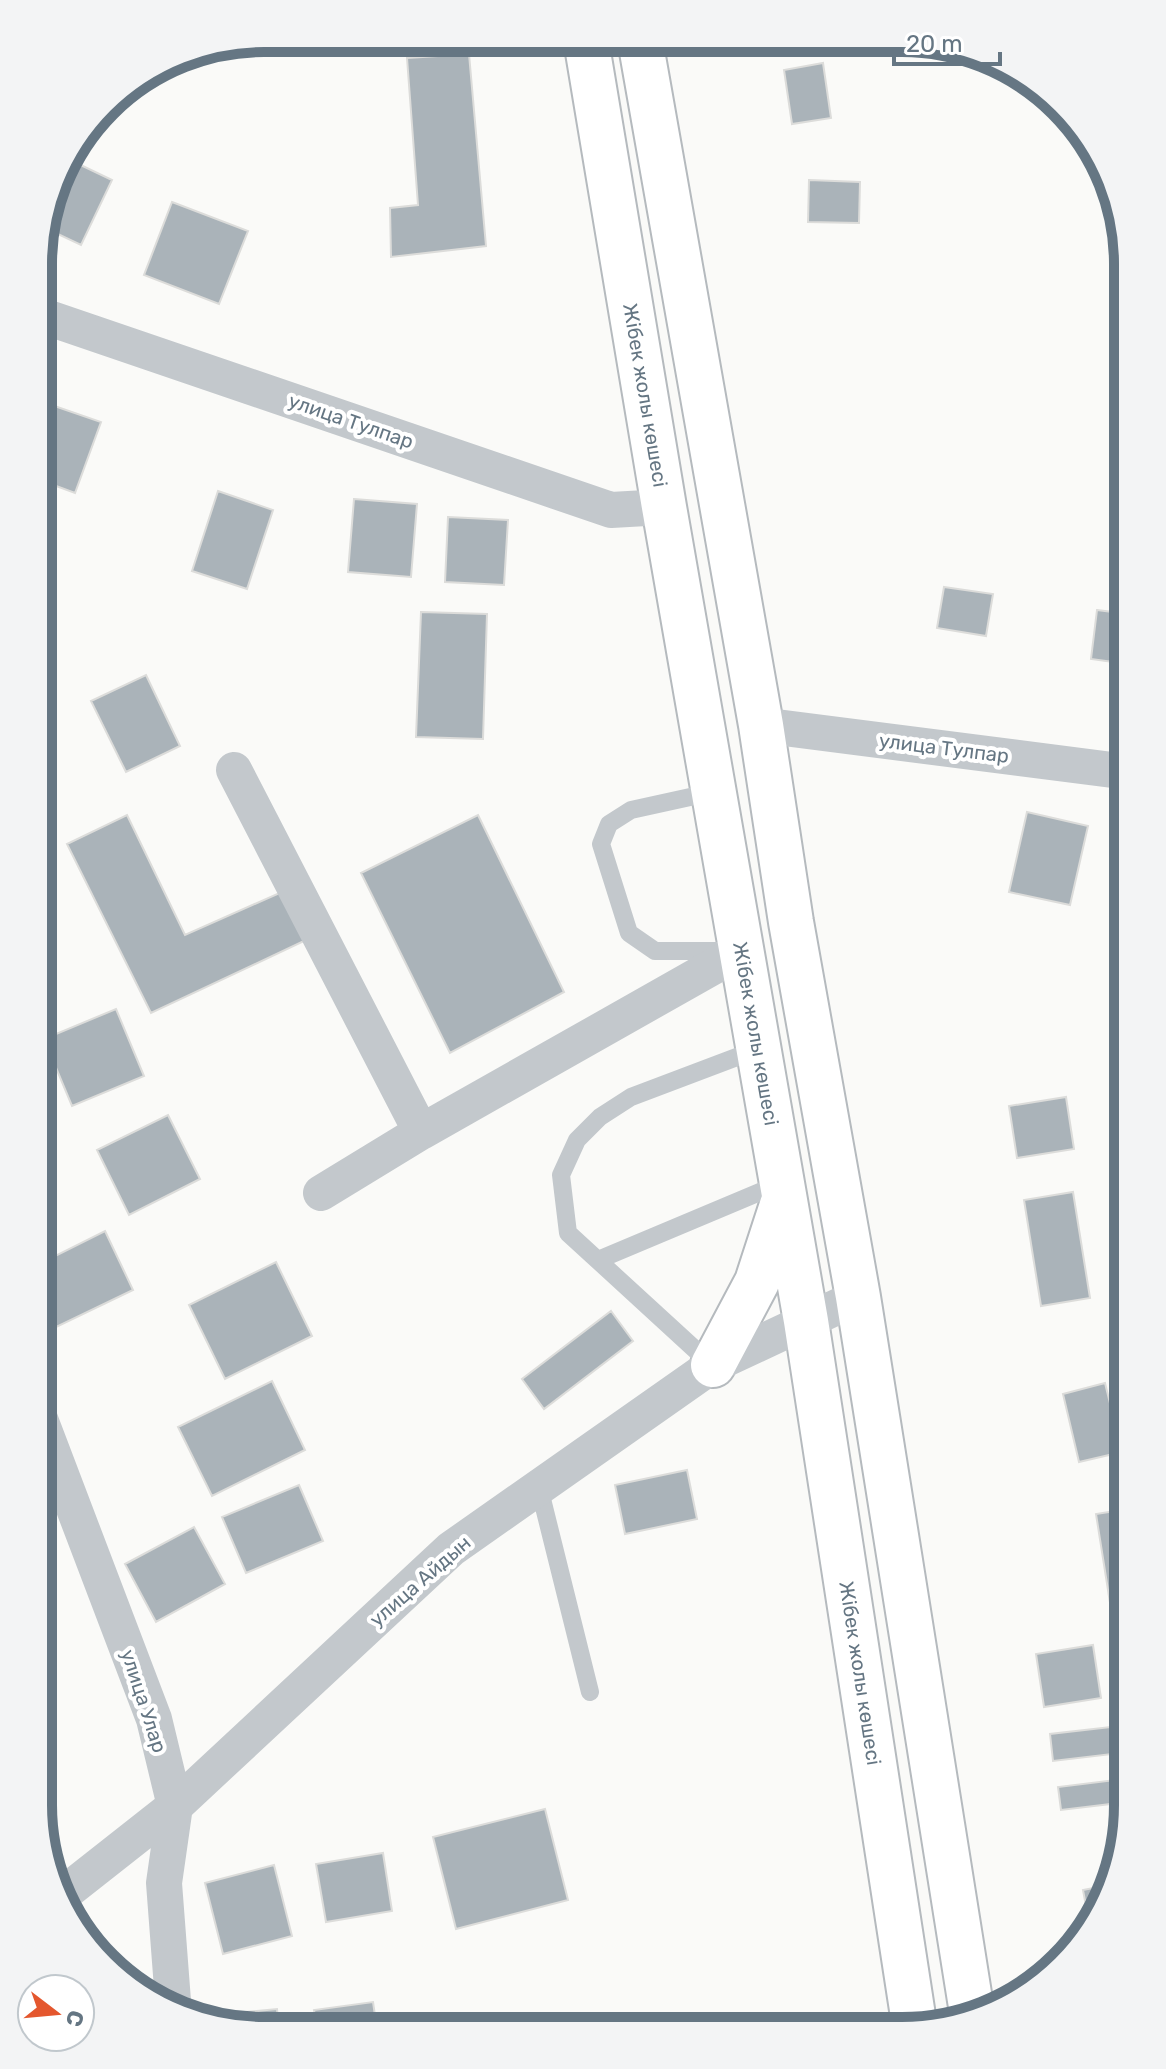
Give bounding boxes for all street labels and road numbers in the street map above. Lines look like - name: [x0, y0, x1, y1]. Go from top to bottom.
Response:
- street label: Жібек жолы көшесі: [618, 301, 672, 489]
- street label: улица Тулпар: [285, 388, 417, 454]
- street label: улица Тулпар: [878, 728, 1010, 768]
- street label: Жібек жолы көшесі: [728, 940, 784, 1127]
- street label: улица Айдын: [364, 1530, 476, 1632]
- street label: Жібек жолы көшесі: [834, 1579, 886, 1767]
- street label: улица Улар: [116, 1646, 172, 1756]

